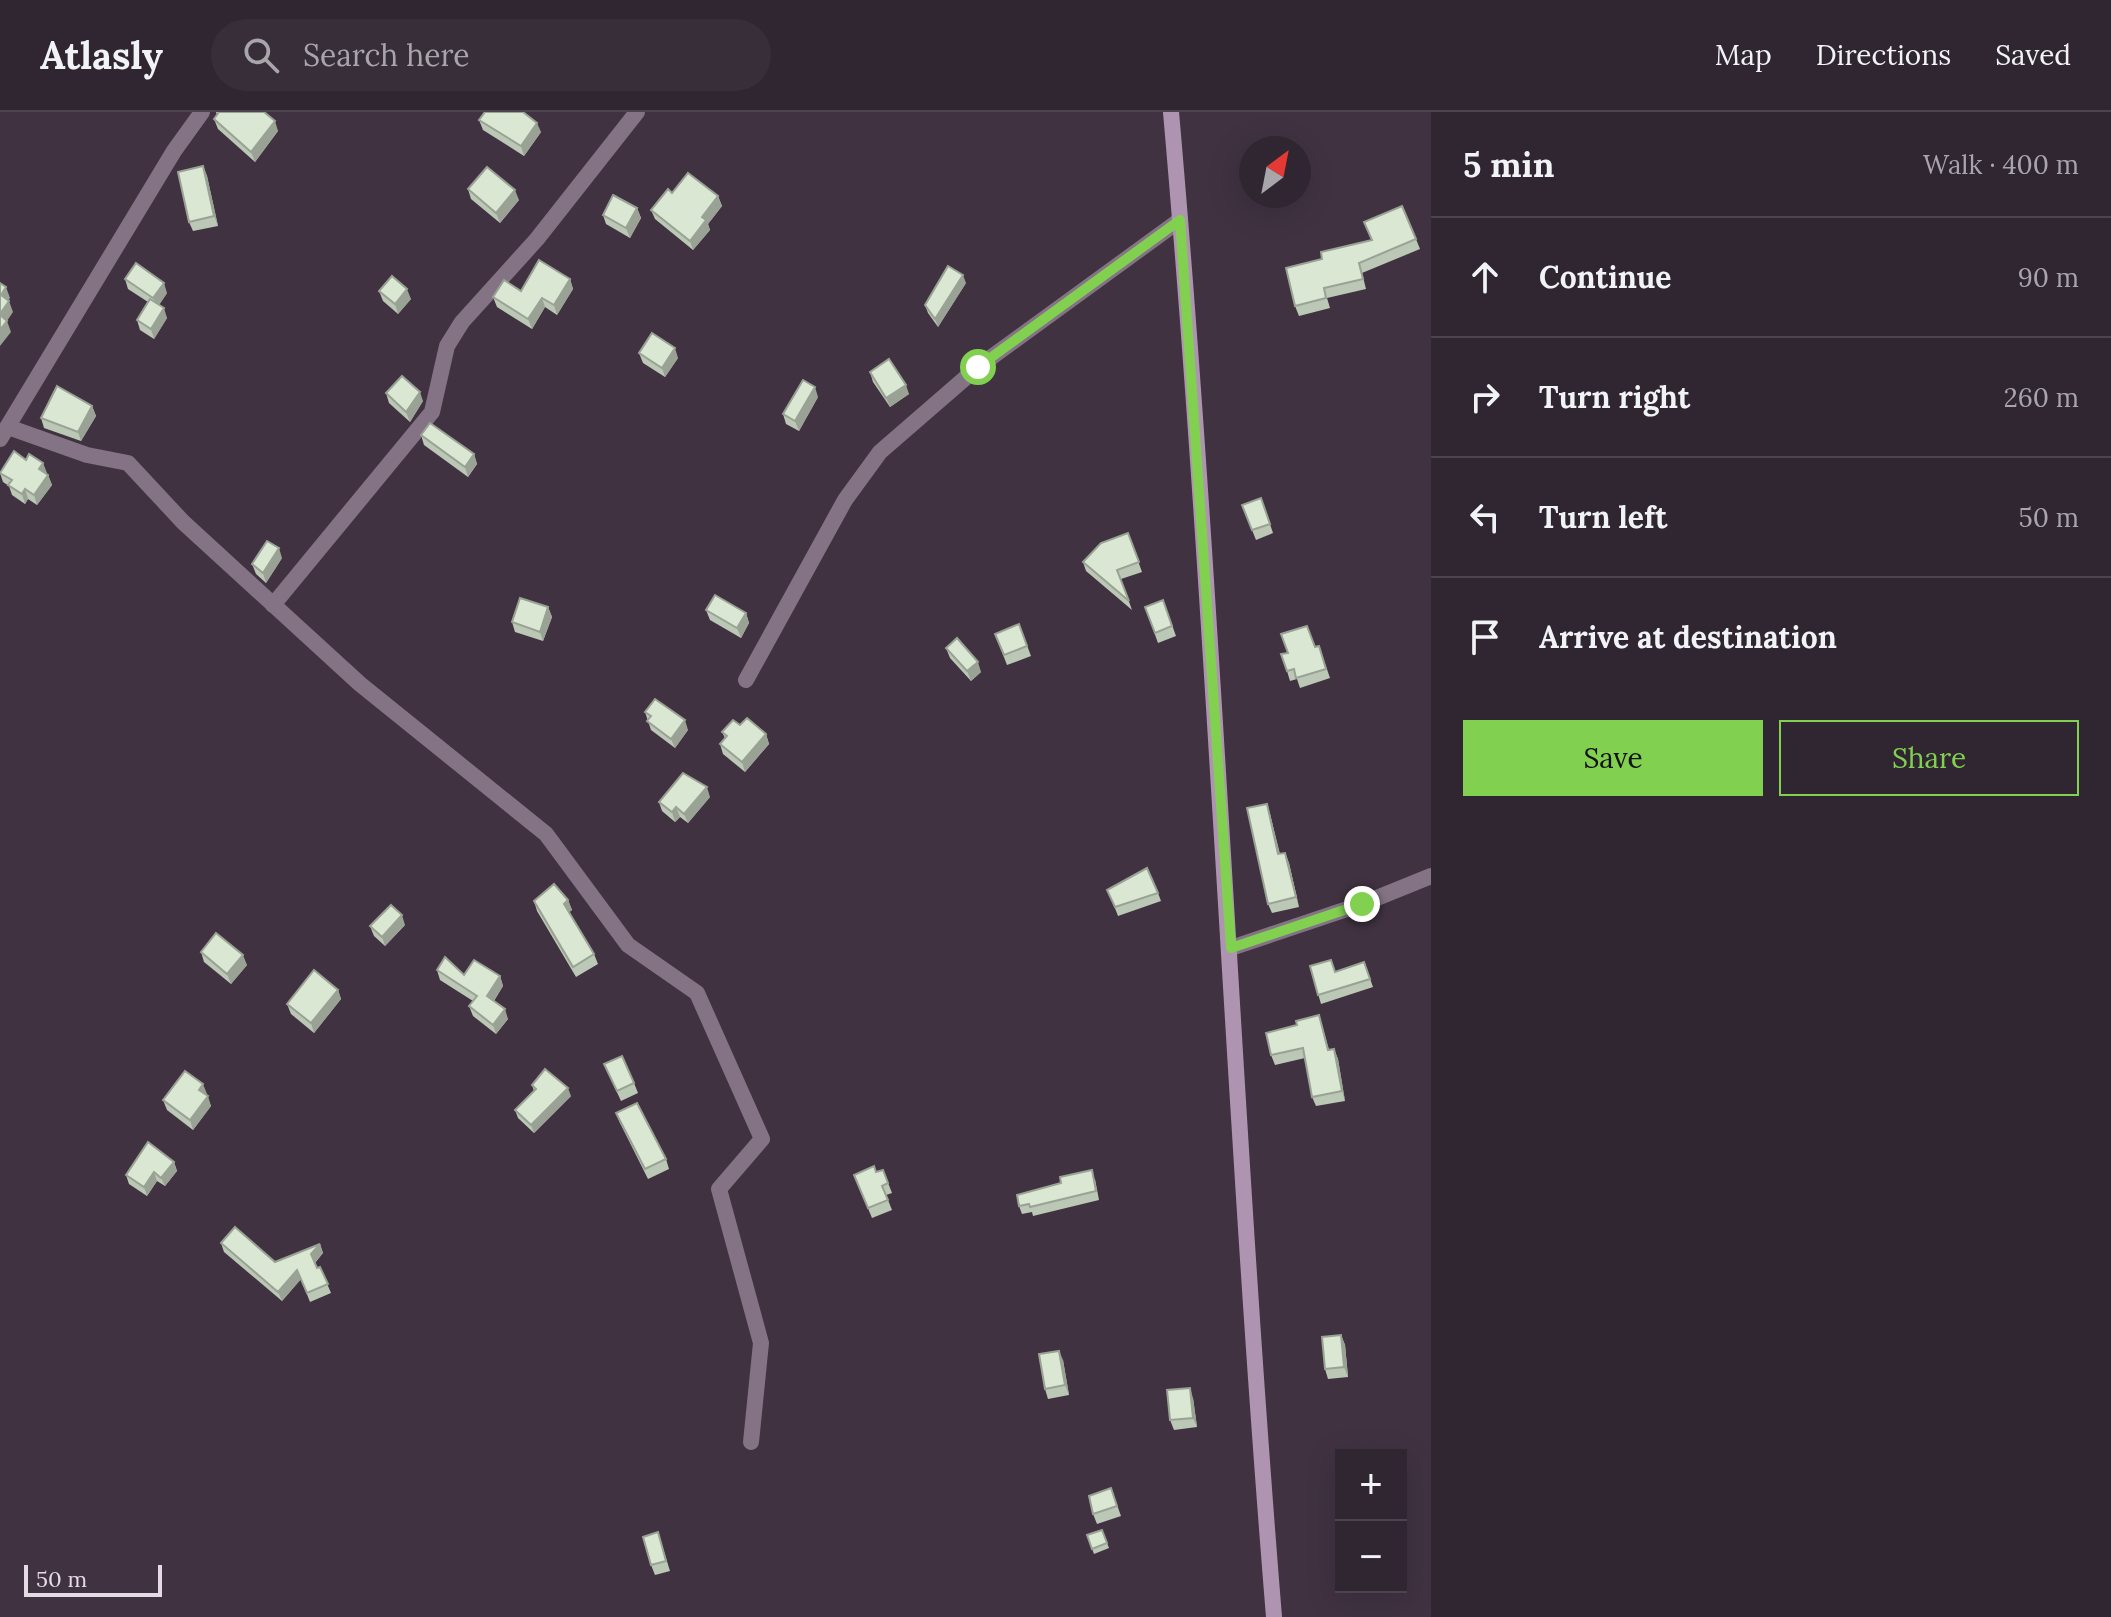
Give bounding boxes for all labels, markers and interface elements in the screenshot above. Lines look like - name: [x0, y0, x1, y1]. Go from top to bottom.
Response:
- search box: [211, 19, 771, 91]
- text: Atlasly: [40, 31, 163, 79]
- icon: search: [239, 33, 283, 77]
- text: Search here: [303, 36, 470, 74]
- text: Map: [1715, 37, 1772, 73]
- text: Directions: [1816, 37, 1951, 73]
- text: Saved: [1995, 37, 2071, 73]
- north arrow: [1239, 136, 1311, 208]
- text: 5 min: [1463, 143, 1554, 186]
- text: Walk · 400 m: [1923, 148, 2079, 181]
- icon: ahead: [1463, 255, 1507, 299]
- text: Continue: [1539, 258, 1671, 296]
- text: 90 m: [2018, 261, 2079, 294]
- route start: [960, 349, 996, 385]
- icon: right: [1463, 375, 1507, 419]
- text: Turn right: [1539, 378, 1690, 416]
- text: 260 m: [2004, 381, 2079, 414]
- icon: left: [1463, 495, 1507, 539]
- text: Turn left: [1539, 498, 1667, 536]
- text: 50 m: [2019, 501, 2079, 534]
- icon: arrive: [1463, 615, 1507, 659]
- text: Arrive at destination: [1539, 618, 1837, 656]
- button: Save: [1463, 720, 1763, 796]
- button: Share: [1779, 720, 2079, 796]
- route end: [1344, 886, 1380, 922]
- map controls: [1335, 1449, 1407, 1593]
- button: +: [1335, 1449, 1407, 1521]
- button: −: [1335, 1521, 1407, 1593]
- scale bar: [24, 1561, 162, 1597]
- text: 50 m: [36, 1565, 87, 1593]

